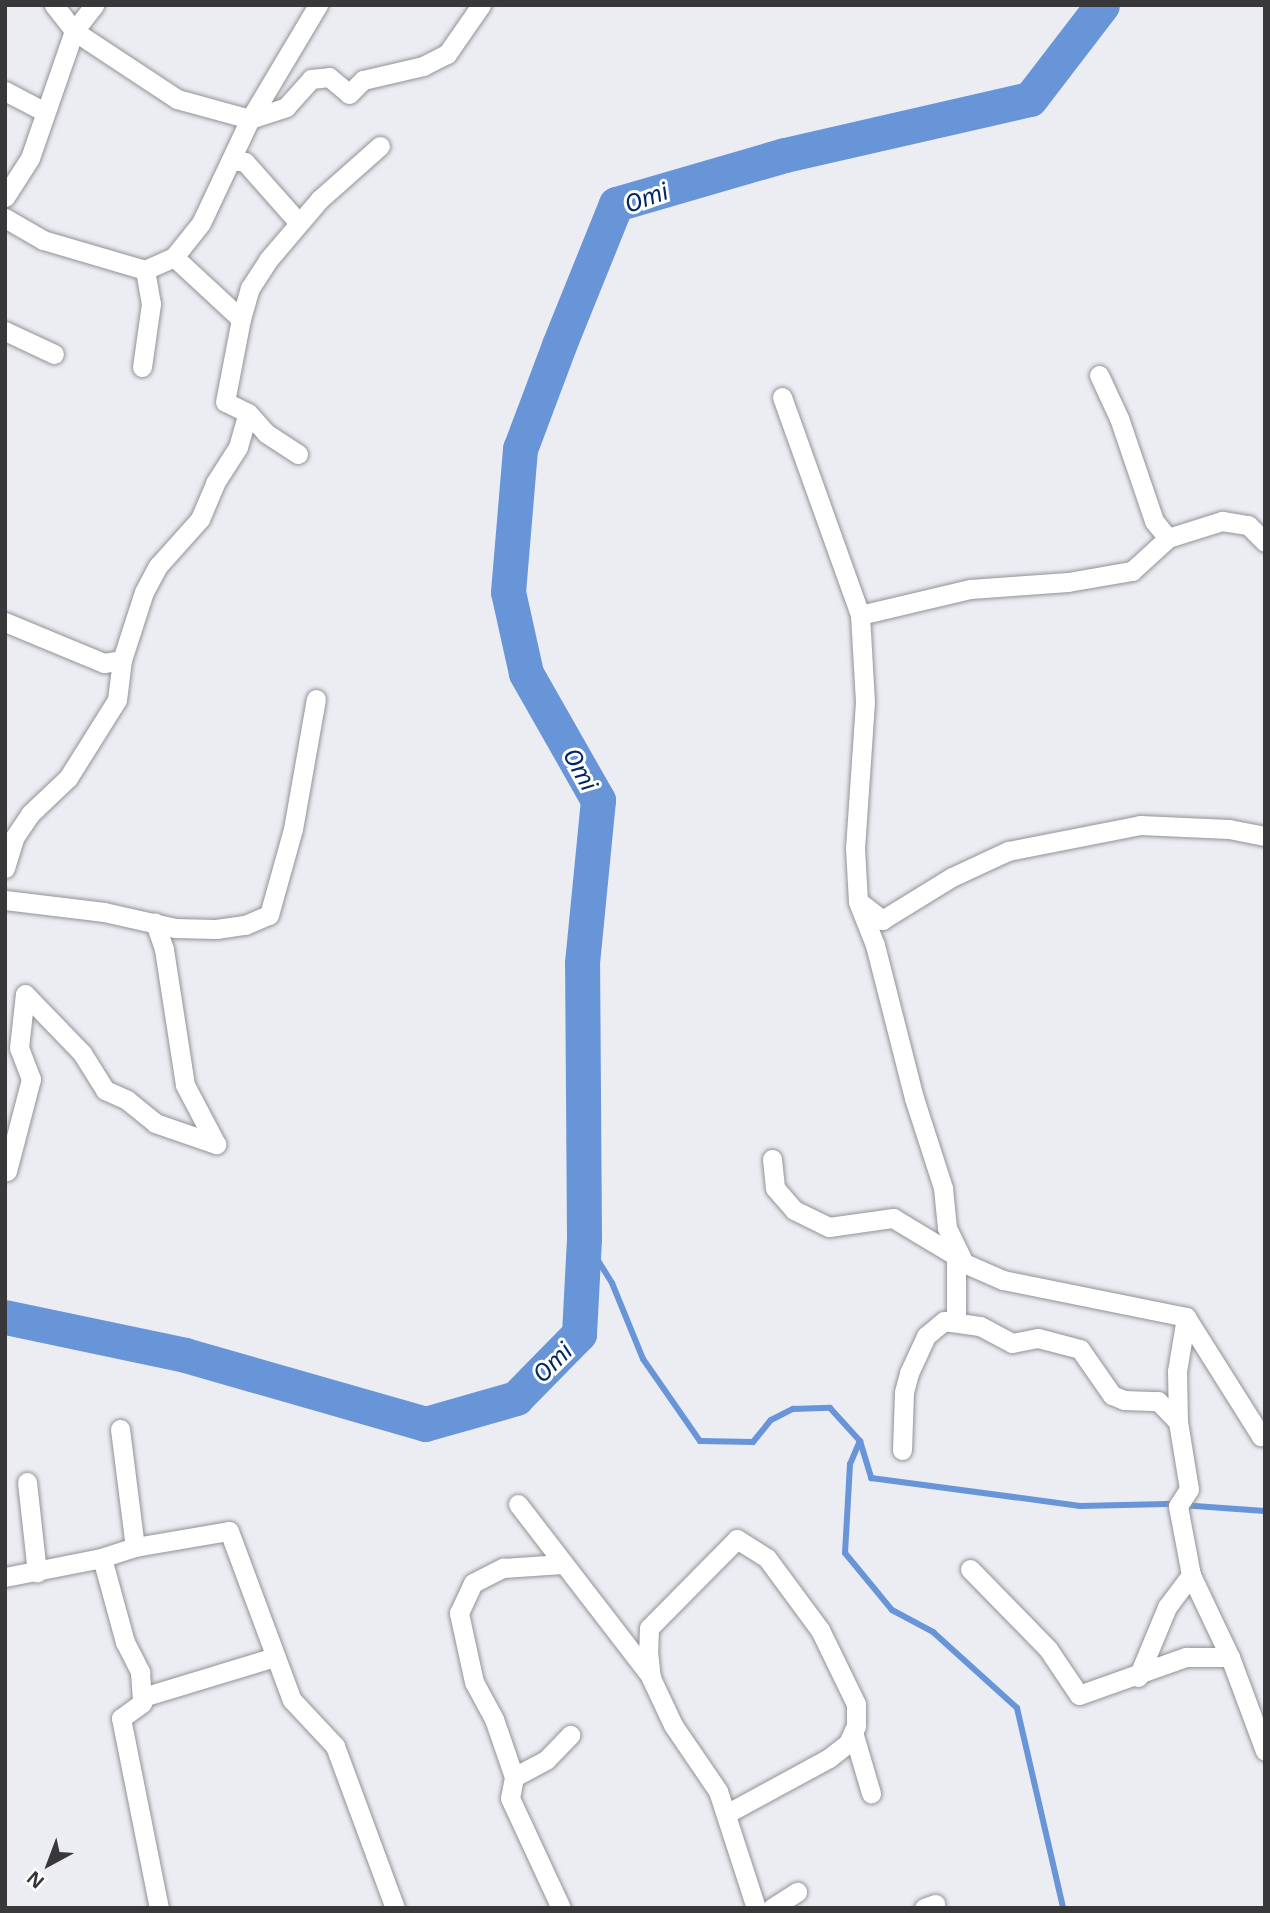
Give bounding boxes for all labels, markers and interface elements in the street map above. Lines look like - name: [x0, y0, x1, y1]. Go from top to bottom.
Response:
- water label: Omi: [620, 176, 672, 218]
- water label: Omi: [558, 743, 604, 795]
- water label: Omi: [526, 1336, 578, 1388]
- north arrow: [14, 1829, 84, 1899]
- text: N: [21, 1865, 50, 1895]

